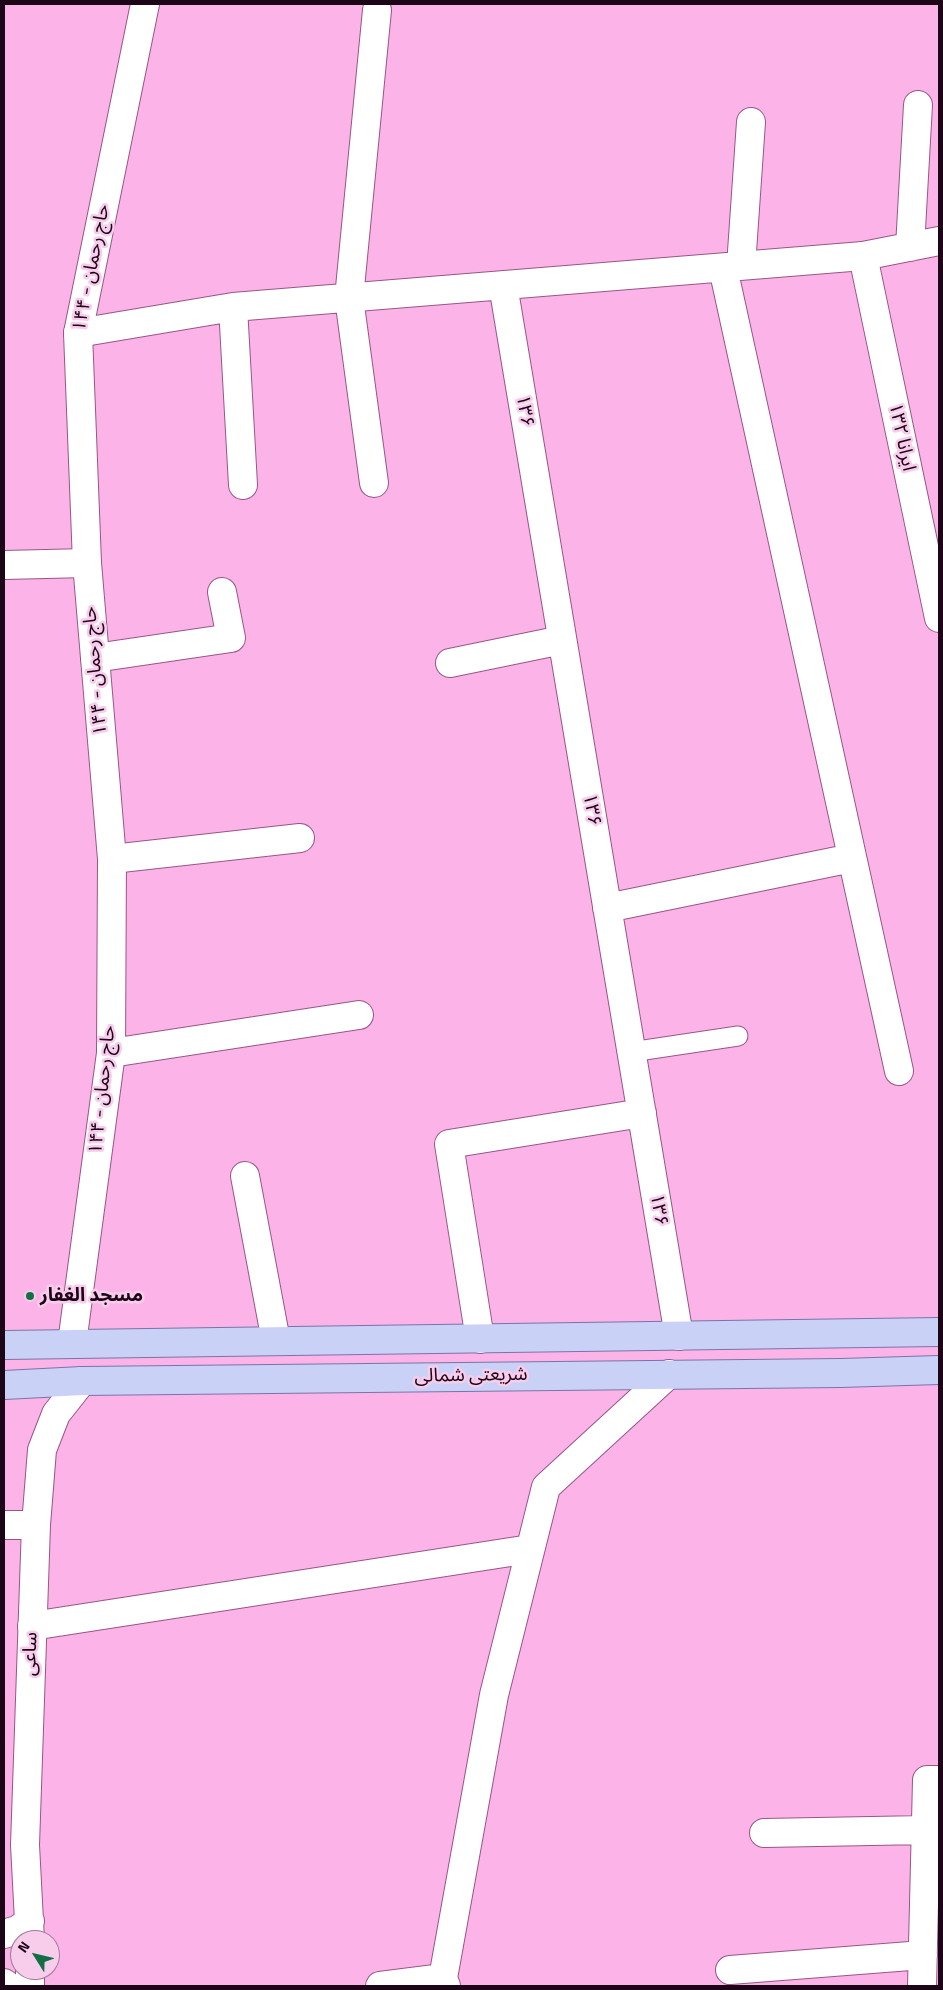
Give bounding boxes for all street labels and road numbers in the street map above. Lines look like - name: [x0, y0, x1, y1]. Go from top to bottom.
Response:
- street label: حاج رحمان - ۱۴۴: [68, 202, 116, 334]
- street label: ۱۳۶: [510, 393, 538, 429]
- street label: ایرانا ۱۳۲: [883, 401, 919, 473]
- street label: حاج رحمان - ۱۴۴: [79, 606, 113, 736]
- street label: ۱۳۶: [577, 792, 605, 828]
- street label: حاج رحمان - ۱۴۴: [85, 1025, 121, 1155]
- street label: ۱۳۶: [644, 1192, 672, 1228]
- street label: شریعتی شمالی: [414, 1364, 528, 1388]
- street label: ساعی: [19, 1632, 43, 1676]

